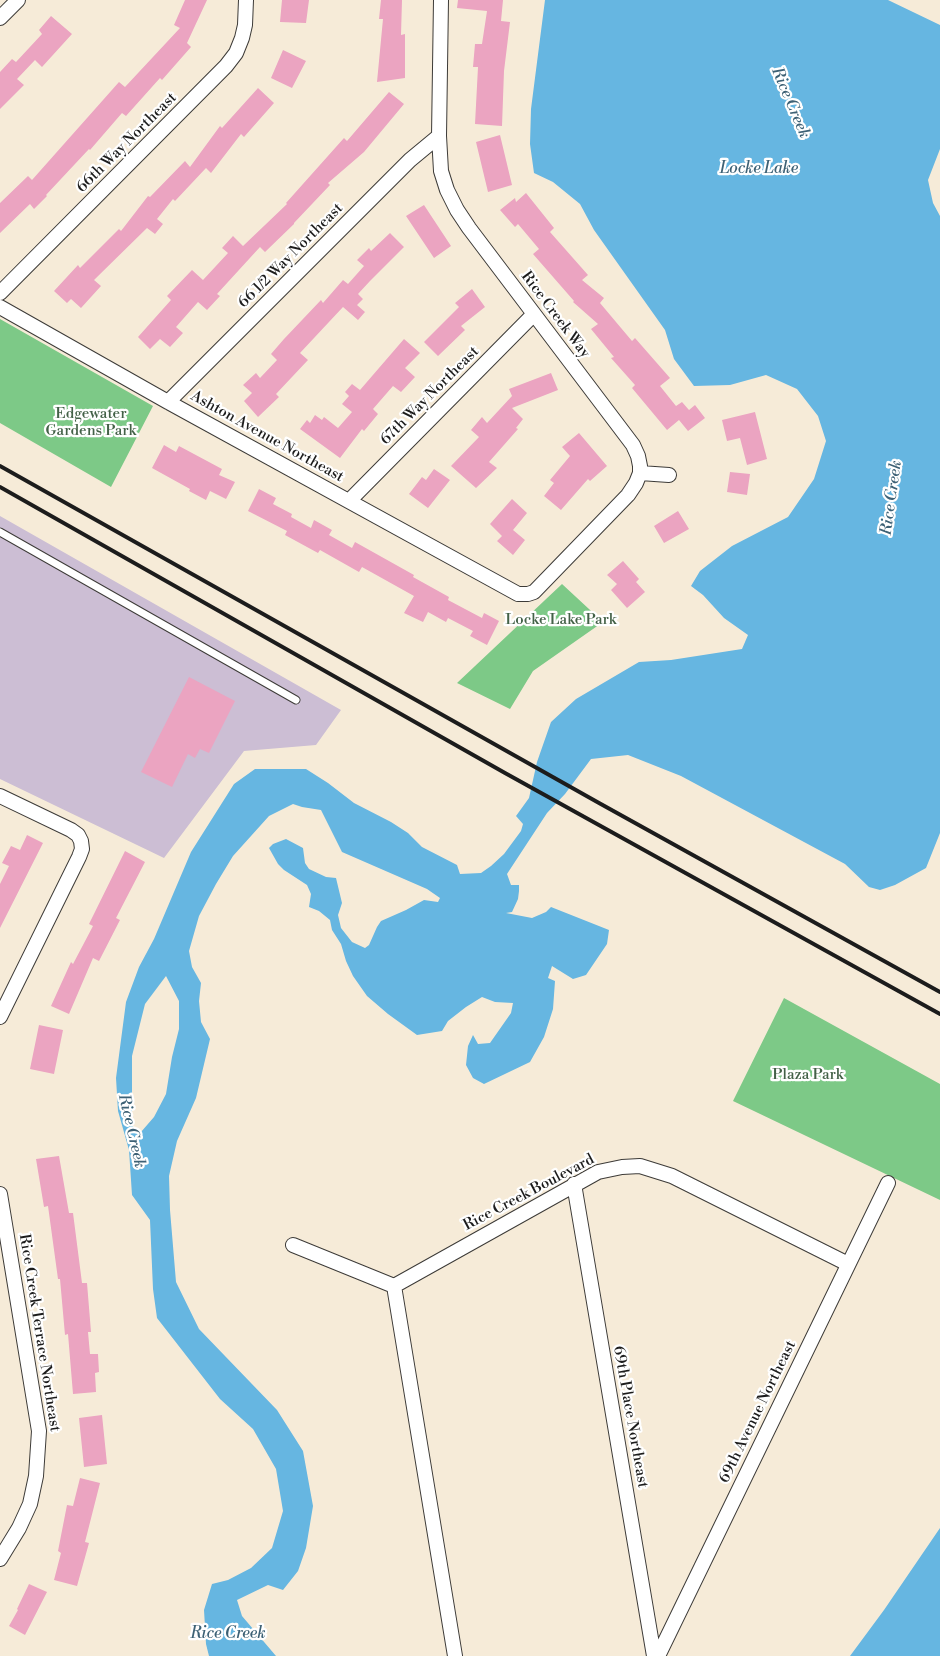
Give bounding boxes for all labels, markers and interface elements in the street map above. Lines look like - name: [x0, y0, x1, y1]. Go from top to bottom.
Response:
- water label: Rice Creek: [766, 65, 814, 141]
- street label: 66th Way Northeast: [73, 89, 181, 197]
- water label: Locke Lake: [720, 159, 798, 179]
- street label: 66 1/2 Way Northeast: [235, 200, 347, 312]
- street label: Rice Creek Way: [517, 268, 593, 362]
- street label: 67th Way Northeast: [377, 343, 483, 449]
- street label: Ashton Avenue Northeast: [187, 387, 347, 487]
- park label: Edgewater Gardens Park: [46, 405, 136, 440]
- water label: Rice Creek: [877, 459, 907, 537]
- park label: Locke Lake Park: [505, 611, 617, 629]
- park label: Plaza Park: [772, 1066, 844, 1084]
- water label: Rice Creek: [113, 1092, 149, 1170]
- street label: Rice Creek Boulevard: [460, 1151, 598, 1235]
- street label: Rice Creek Terrace Northeast: [14, 1233, 64, 1433]
- street label: 69th Avenue Northeast: [716, 1338, 800, 1486]
- street label: 69th Place Northeast: [609, 1344, 651, 1490]
- water label: Rice Creek: [190, 1624, 266, 1644]

